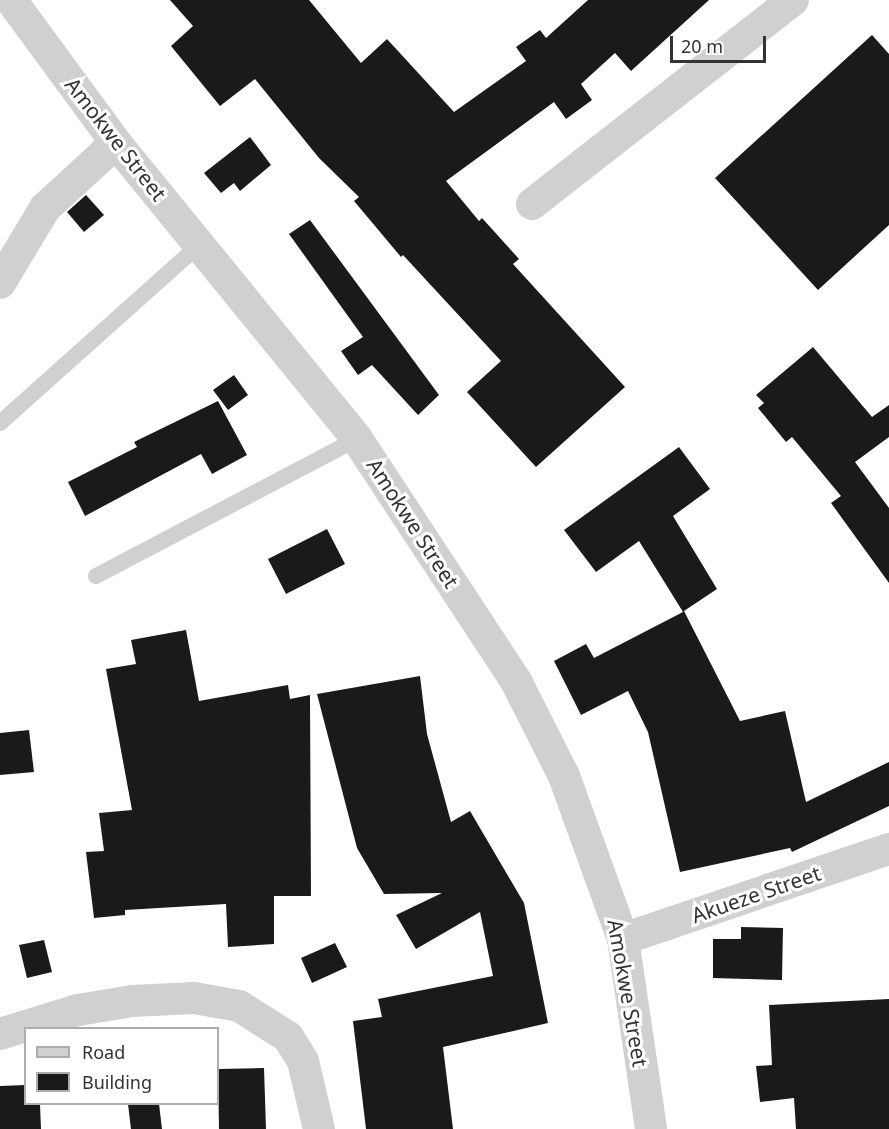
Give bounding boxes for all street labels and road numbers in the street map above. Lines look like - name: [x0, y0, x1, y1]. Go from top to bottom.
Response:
- street label: Amokwe Street: [60, 72, 172, 206]
- street label: Amokwe Street: [362, 453, 464, 593]
- street label: Akueze Street: [688, 860, 824, 928]
- street label: Amokwe Street: [603, 917, 653, 1069]

